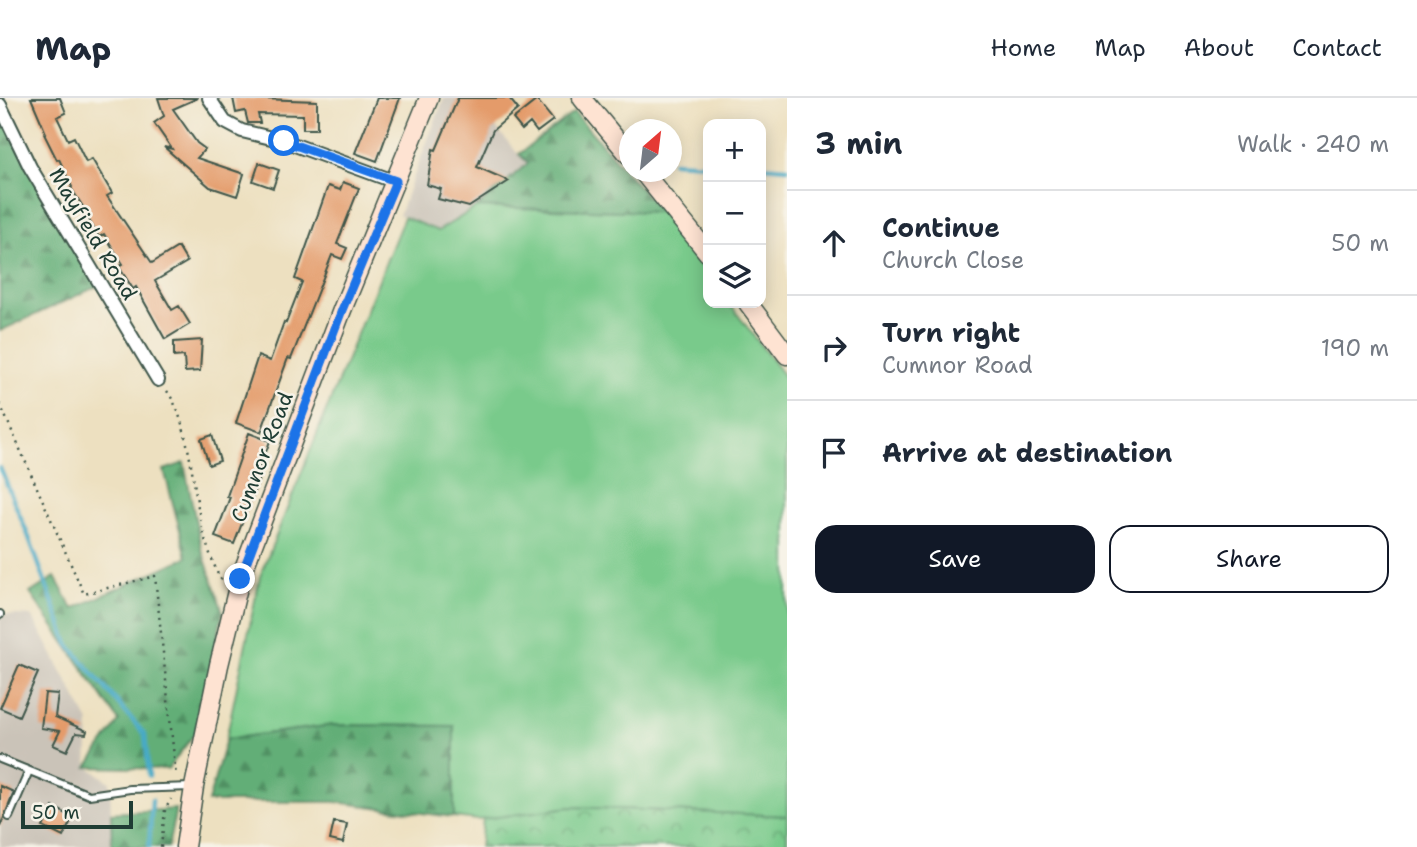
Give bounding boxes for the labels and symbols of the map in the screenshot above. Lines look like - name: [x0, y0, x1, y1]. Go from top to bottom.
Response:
- north arrow: [619, 119, 682, 182]
- route start: [268, 125, 299, 156]
- street label: Mayfield Road: [43, 163, 143, 305]
- street label: Cumnor Road: [224, 388, 300, 526]
- route end: [224, 563, 255, 594]
- scale bar: [21, 798, 133, 830]

